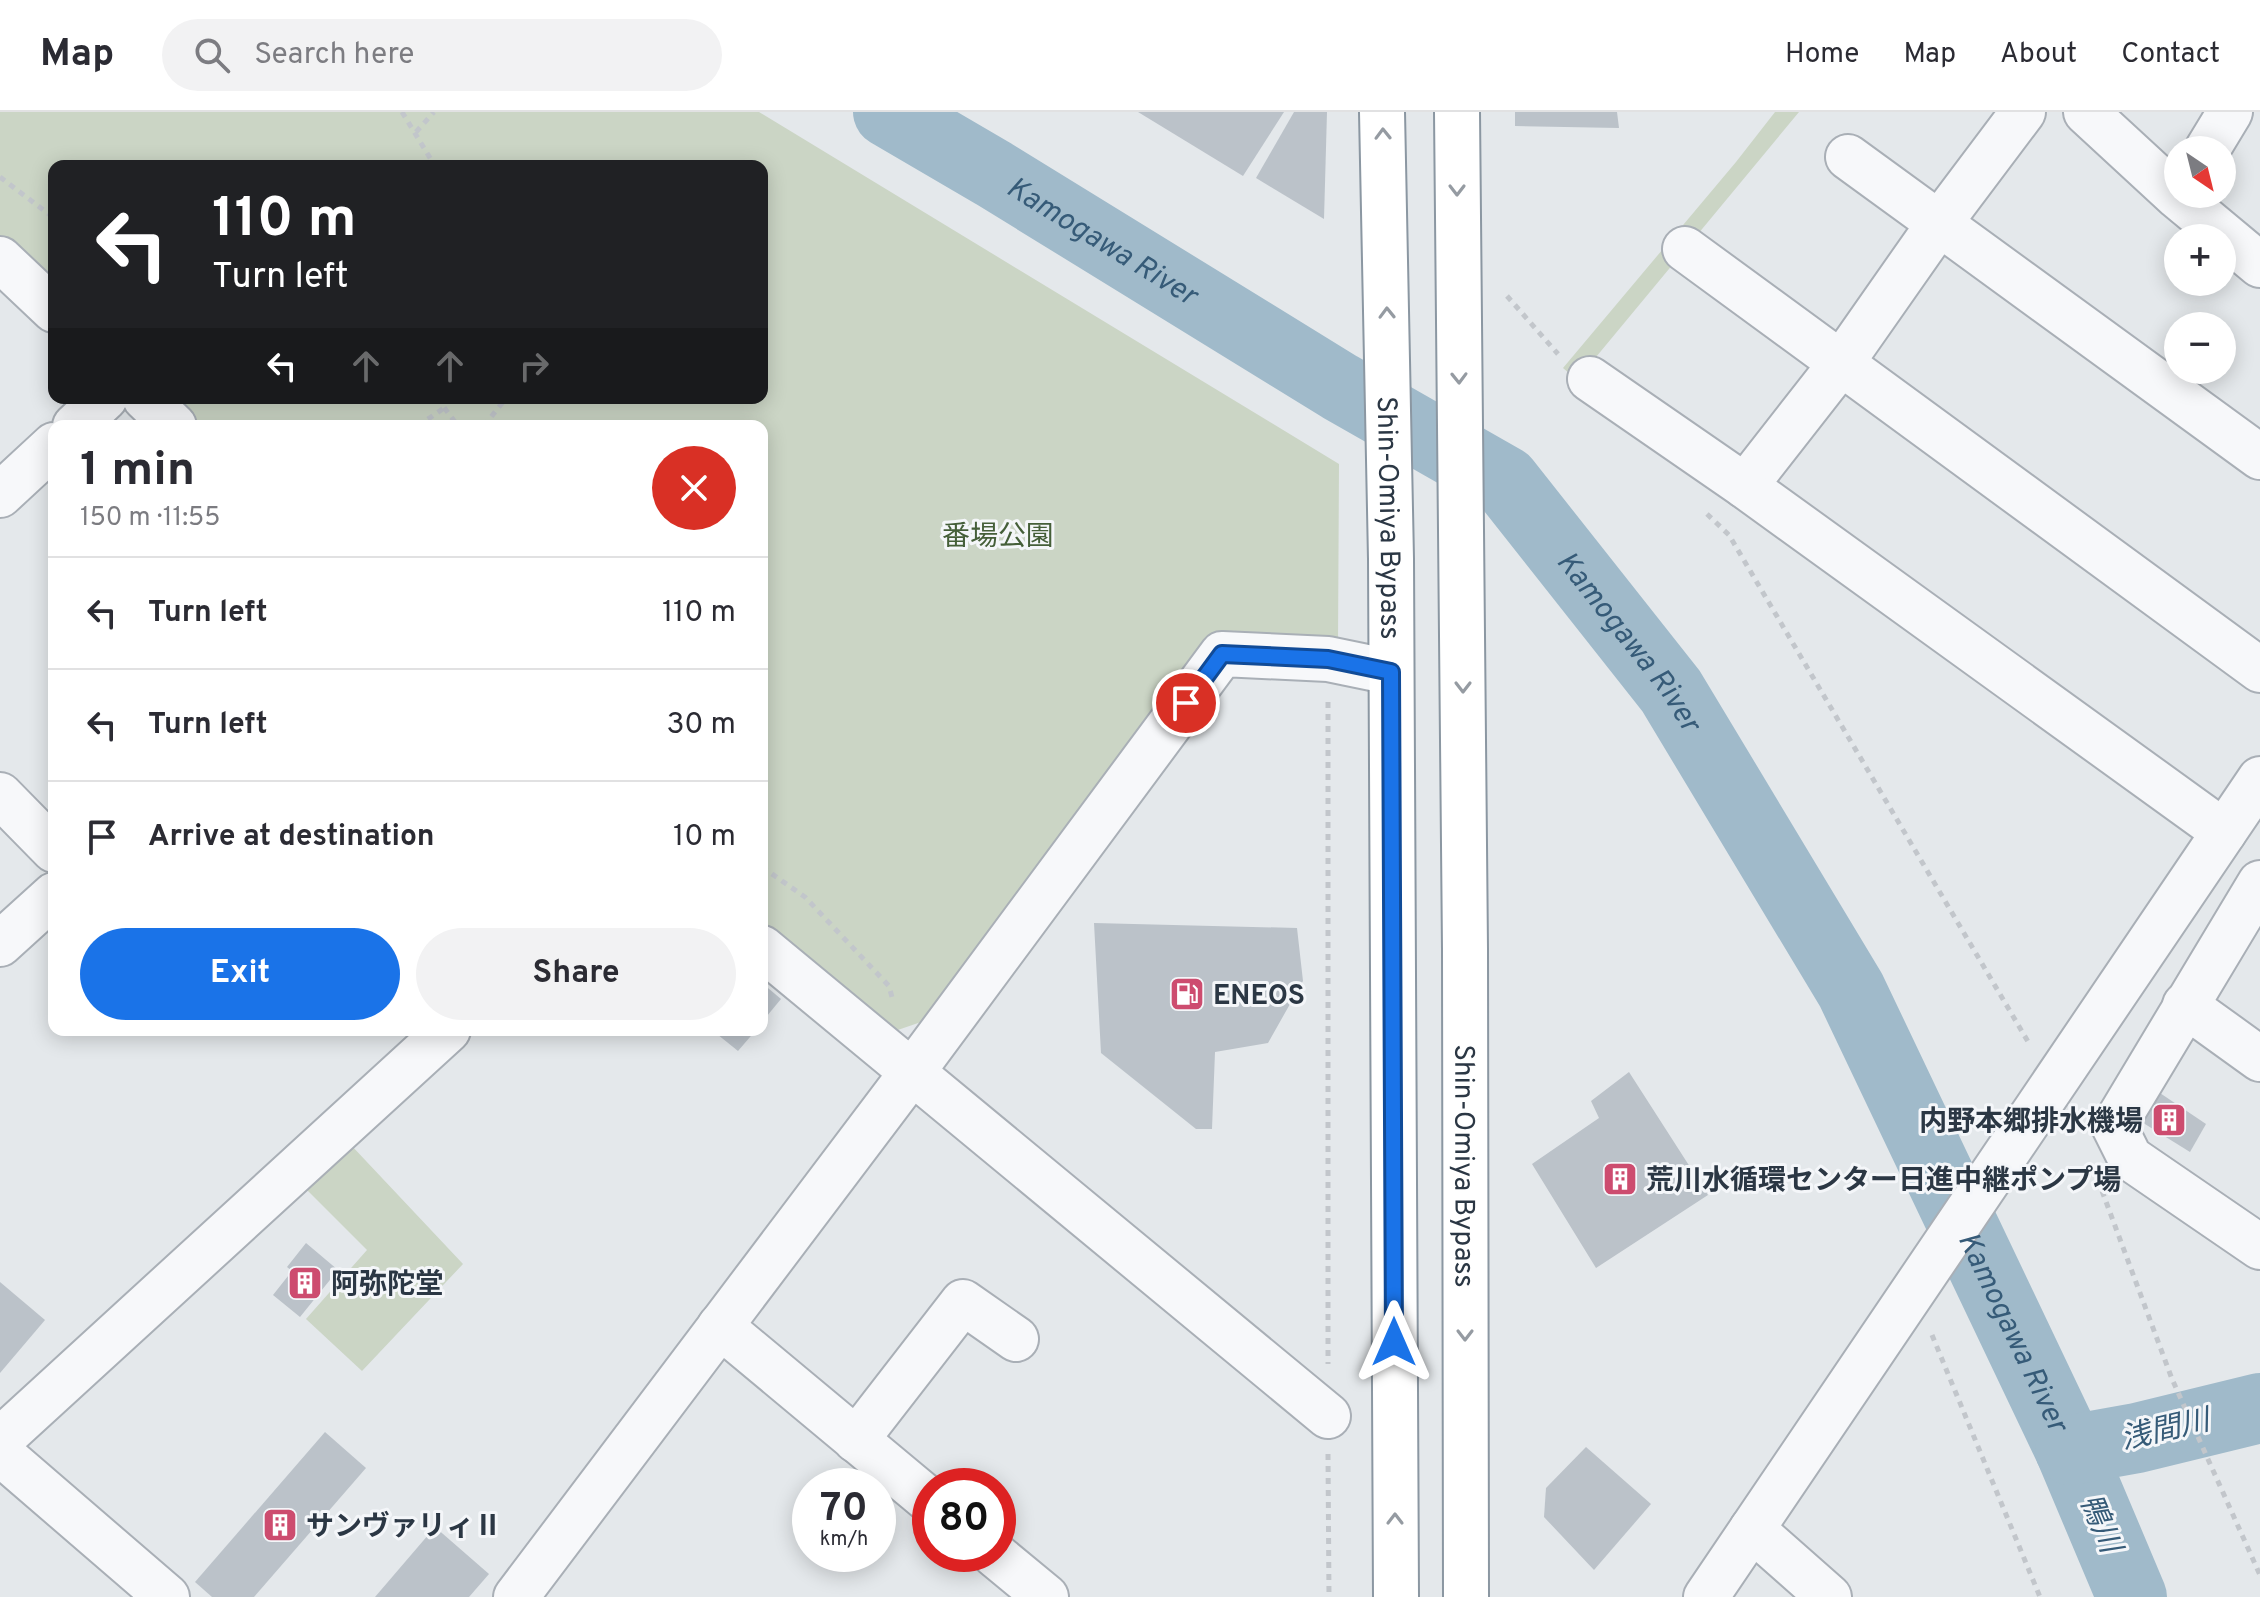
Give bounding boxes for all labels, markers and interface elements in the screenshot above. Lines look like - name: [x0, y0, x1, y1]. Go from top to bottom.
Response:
- search box: [162, 19, 722, 91]
- text: Map: [40, 31, 114, 80]
- icon: search: [190, 33, 234, 77]
- text: Search here: [254, 37, 414, 74]
- text: Home: [1785, 37, 1859, 73]
- text: Map: [1903, 37, 1956, 73]
- text: About: [2000, 37, 2077, 73]
- text: Contact: [2121, 37, 2220, 73]
- one-way arrow: [1374, 127, 1391, 140]
- north arrow: [2164, 136, 2236, 208]
- map controls: [2164, 136, 2236, 384]
- water label: Kamogawa River: [999, 170, 1205, 317]
- one-way arrow: [1448, 184, 1466, 197]
- text: 110 m: [212, 186, 357, 256]
- icon: left: [80, 192, 184, 296]
- button: +: [2164, 224, 2236, 296]
- text: Turn left: [212, 255, 349, 301]
- one-way arrow: [1378, 306, 1395, 319]
- button: −: [2164, 312, 2236, 384]
- icon: left: [260, 344, 304, 388]
- icon: ahead: [344, 344, 388, 388]
- icon: ahead: [428, 344, 472, 388]
- icon: right: [512, 344, 556, 388]
- one-way arrow: [1450, 372, 1468, 385]
- street label: Shin-Omiya Bypass: [1367, 396, 1406, 640]
- text: 1 min: [80, 442, 195, 502]
- button: close: [652, 446, 736, 530]
- text: 150 m · 11:55: [80, 502, 220, 535]
- park label: 番場公園: [942, 520, 1054, 556]
- water label: Kamogawa River: [1547, 545, 1709, 742]
- icon: left: [80, 591, 124, 635]
- text: Turn left: [148, 595, 268, 632]
- text: 110 m: [662, 595, 736, 632]
- pin: [1152, 669, 1220, 737]
- icon: arrive: [1164, 681, 1208, 725]
- one-way arrow: [1454, 681, 1472, 694]
- icon: left: [80, 703, 124, 747]
- text: Turn left: [148, 707, 268, 744]
- text: 30 m: [667, 707, 736, 744]
- icon: arrive: [80, 815, 124, 859]
- text: Arrive at destination: [148, 819, 434, 856]
- text: 10 m: [673, 819, 736, 856]
- button: Exit: [80, 928, 400, 1020]
- button: Share: [416, 928, 736, 1020]
- fuel station icon: ENEOS: [1168, 975, 1206, 1013]
- place label: ENEOS: [1213, 979, 1305, 1015]
- street label: Shin-Omiya Bypass: [1444, 1044, 1481, 1288]
- building icon: 内野本郷排水機場: [2150, 1101, 2188, 1139]
- place label: 内野本郷排水機場: [1919, 1105, 2143, 1141]
- building icon: 荒川水循環センター日進中継ポンプ場: [1601, 1160, 1639, 1198]
- place label: 荒川水循環センター日進中継ポンプ場: [1646, 1164, 2121, 1200]
- water label: Kamogawa River: [1948, 1227, 2076, 1441]
- building icon: 阿弥陀堂: [286, 1264, 324, 1302]
- place label: 阿弥陀堂: [331, 1268, 443, 1304]
- position arrow: [1352, 1300, 1436, 1384]
- one-way arrow: [1456, 1329, 1474, 1342]
- water label: 浅間川: [2118, 1403, 2216, 1460]
- speed limit sign: 80: [912, 1468, 1016, 1572]
- text: 70: [820, 1485, 868, 1535]
- water label: 鴨川: [2070, 1489, 2129, 1562]
- building icon: サンヴァリィⅡ: [261, 1506, 299, 1544]
- place label: サンヴァリィⅡ: [306, 1510, 502, 1546]
- one-way arrow: [1387, 1512, 1404, 1525]
- text: km/h: [820, 1527, 868, 1553]

